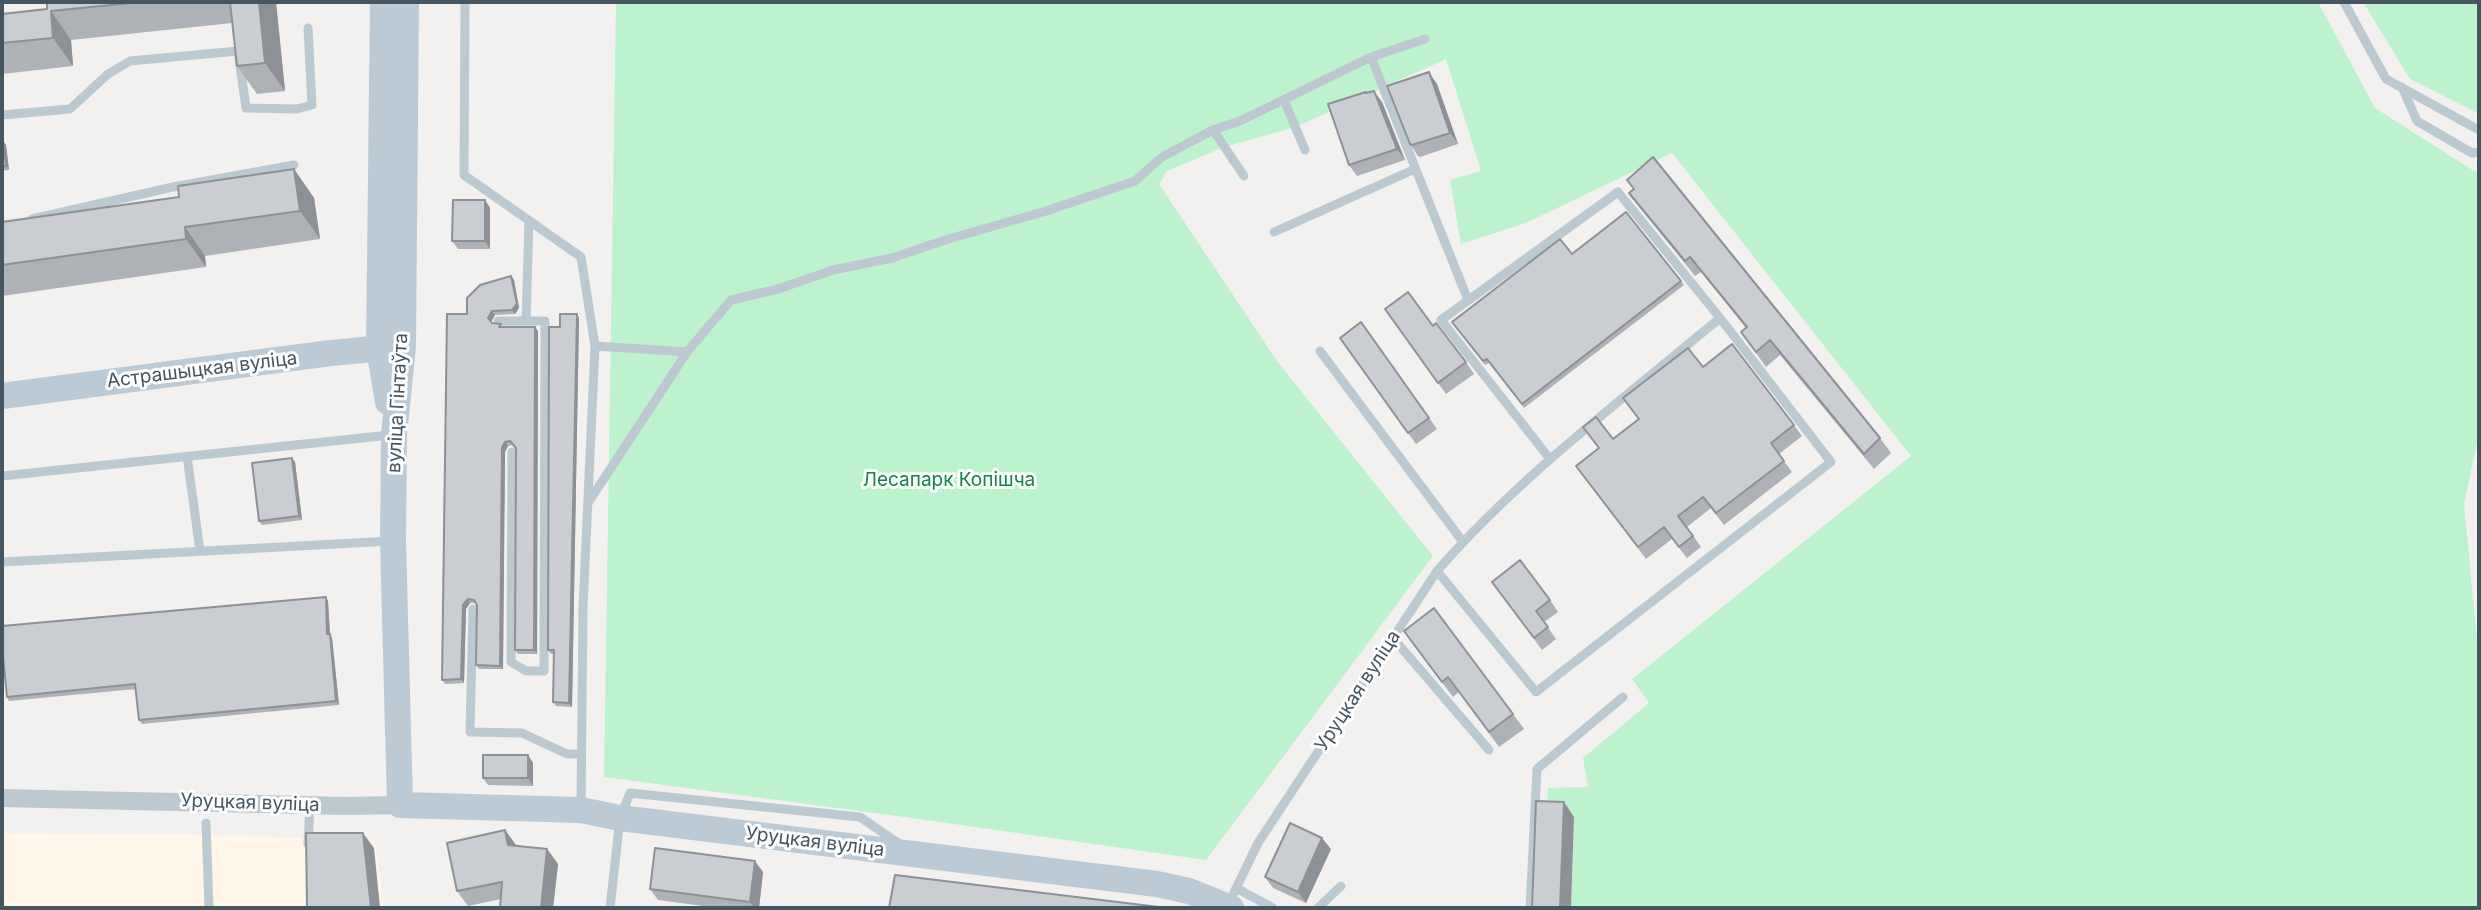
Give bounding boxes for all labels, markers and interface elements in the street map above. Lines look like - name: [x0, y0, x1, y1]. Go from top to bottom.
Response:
- street label: вуліца Гінтаўта: [383, 333, 413, 473]
- street label: Астрашыцкая вуліца: [106, 347, 298, 393]
- park label: Лесапарк Копішча: [863, 469, 1035, 491]
- street label: Уруцкая вуліца: [1310, 626, 1406, 756]
- street label: Уруцкая вуліца: [180, 789, 320, 817]
- street label: Уруцкая вуліца: [744, 822, 886, 862]

